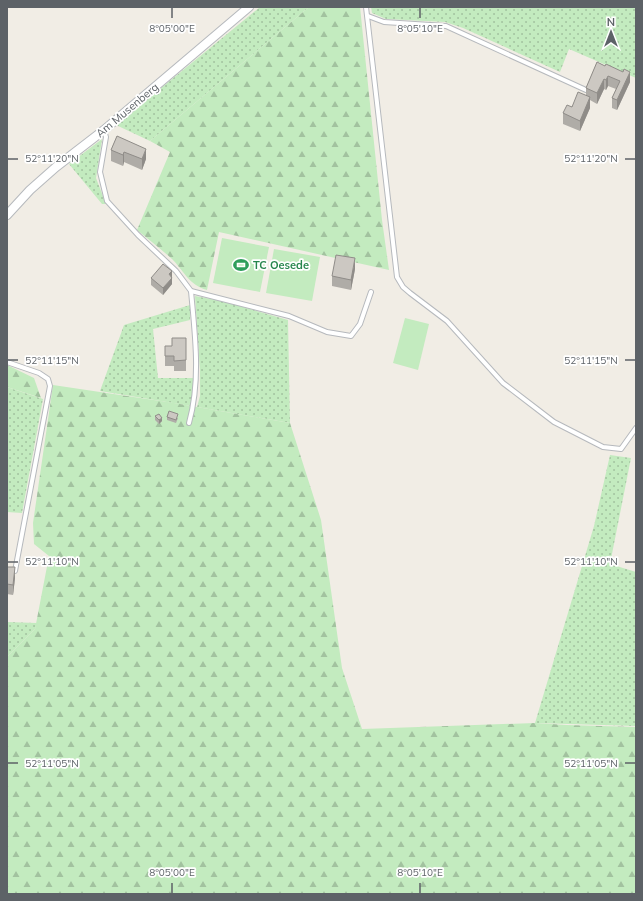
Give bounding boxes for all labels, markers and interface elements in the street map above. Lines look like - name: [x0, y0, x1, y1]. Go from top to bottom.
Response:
- north arrow: [591, 12, 631, 52]
- text: N: [607, 15, 615, 29]
- text: 8°05'00"E: [149, 22, 195, 35]
- text: 8°05'10"E: [397, 22, 443, 35]
- street label: Am Musenberg: [93, 80, 161, 140]
- text: 52°11'20"N: [25, 152, 79, 165]
- text: 52°11'20"N: [564, 152, 618, 165]
- sports icon: TC Oesede: [232, 256, 250, 274]
- place label: TC Oesede: [253, 258, 309, 272]
- text: 52°11'15"N: [25, 354, 79, 367]
- text: 52°11'15"N: [564, 354, 618, 367]
- text: 52°11'10"N: [25, 555, 79, 568]
- text: 52°11'10"N: [564, 555, 618, 568]
- text: 52°11'05"N: [25, 757, 79, 770]
- text: 52°11'05"N: [564, 757, 618, 770]
- text: 8°05'00"E: [149, 866, 195, 879]
- text: 8°05'10"E: [397, 866, 443, 879]

